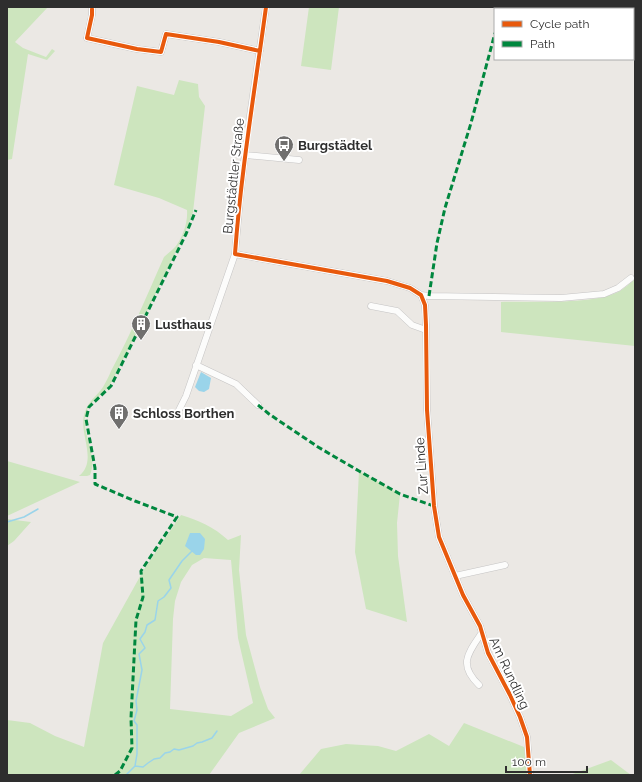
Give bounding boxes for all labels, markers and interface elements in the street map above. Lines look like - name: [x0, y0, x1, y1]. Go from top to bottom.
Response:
- legend: [494, 8, 634, 60]
- text: Cycle path: [530, 17, 589, 31]
- text: Path: [530, 37, 555, 51]
- street label: Burgstädtler Straße: [220, 117, 247, 235]
- bus stop icon: Burgstädtel: [273, 134, 295, 162]
- place label: Burgstädtel: [298, 138, 373, 153]
- building icon: Lusthaus: [130, 313, 152, 341]
- place label: Lusthaus: [155, 317, 212, 332]
- building icon: Schloss Borthen: [108, 402, 130, 430]
- place label: Schloss Borthen: [133, 406, 234, 421]
- street label: Zur Linde: [412, 437, 431, 495]
- street label: Am Rundling: [486, 635, 533, 712]
- scale bar: [506, 748, 587, 774]
- text: 100 m: [512, 755, 546, 769]

